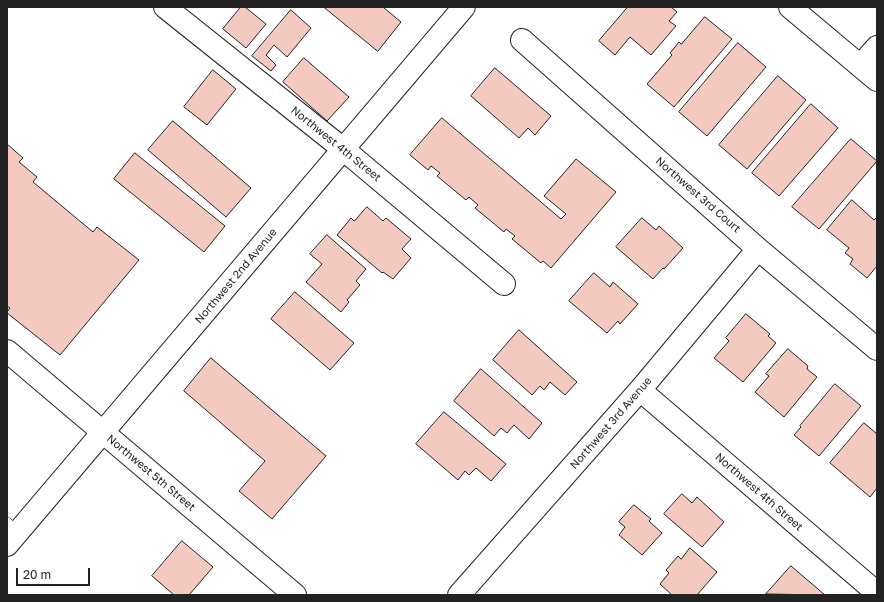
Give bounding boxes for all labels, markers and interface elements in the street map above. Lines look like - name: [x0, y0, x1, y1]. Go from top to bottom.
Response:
- street label: Northwest 4th Street: [288, 104, 384, 184]
- street label: Northwest 3rd Court: [653, 154, 743, 236]
- street label: Northwest 2nd Avenue: [192, 226, 280, 326]
- street label: Northwest 3rd Avenue: [567, 374, 655, 472]
- street label: Northwest 5th Street: [104, 432, 198, 514]
- street label: Northwest 4th Street: [712, 450, 806, 534]
- scale bar: [18, 560, 92, 586]
- text: 20 m: [23, 567, 51, 582]

